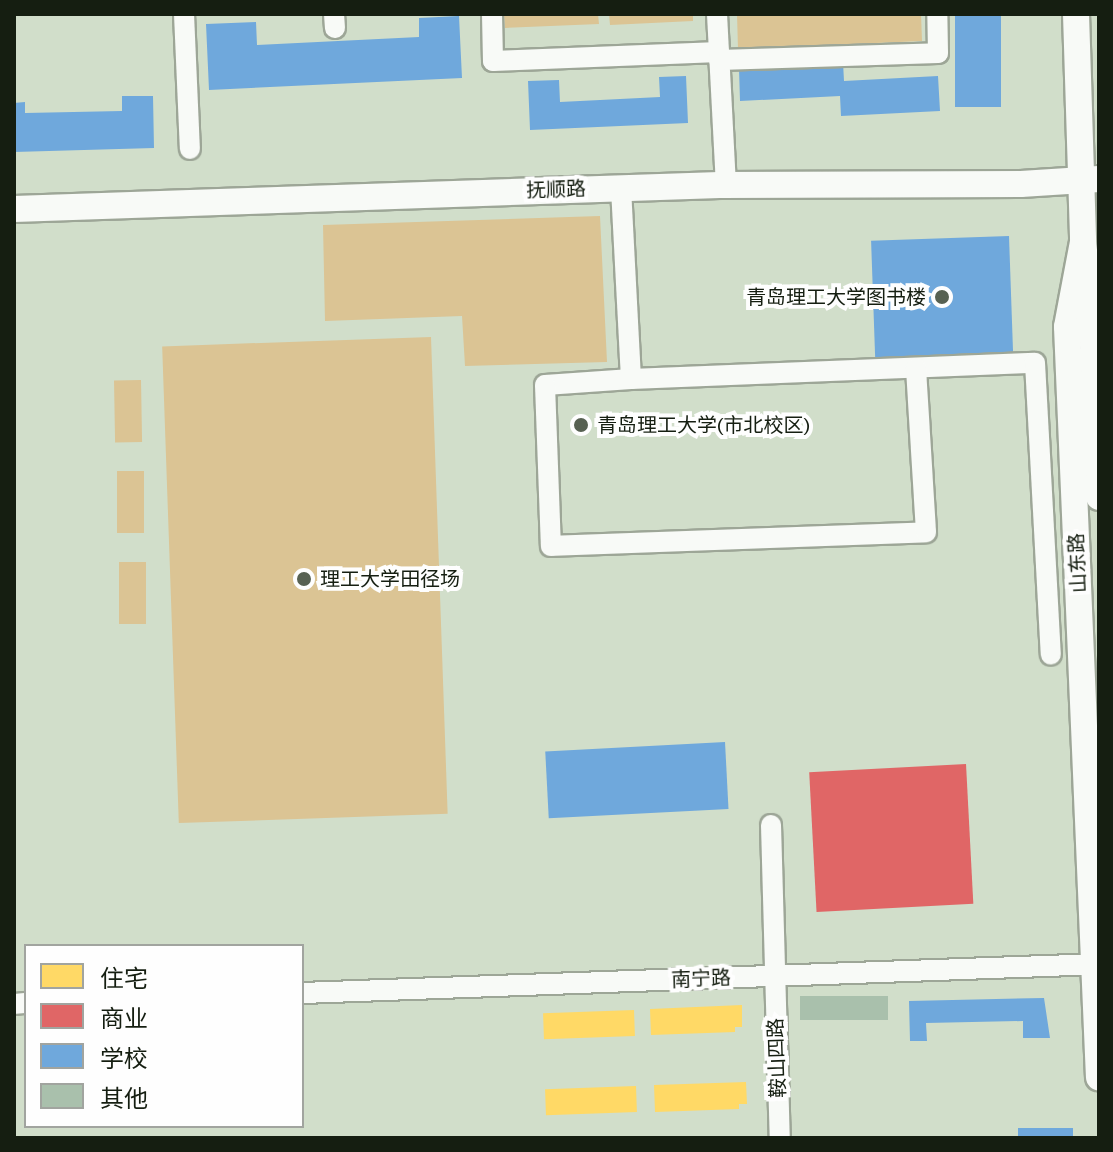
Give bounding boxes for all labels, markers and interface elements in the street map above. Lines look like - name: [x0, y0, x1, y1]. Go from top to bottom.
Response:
- street label: 抚顺路: [526, 177, 586, 203]
- place label: 青岛理工大学图书楼: [746, 285, 926, 309]
- marker: 青岛理工大学图书楼: [933, 288, 951, 306]
- place label: 青岛理工大学(市北校区): [597, 413, 810, 437]
- marker: 青岛理工大学(市北校区): [572, 416, 590, 434]
- street label: 山东路: [1064, 532, 1092, 594]
- place label: 理工大学田径场: [320, 567, 460, 591]
- marker: 理工大学田径场: [295, 570, 313, 588]
- legend: [24, 944, 304, 1128]
- text: 住宅: [100, 965, 148, 993]
- street label: 南宁路: [671, 966, 731, 992]
- text: 商业: [100, 1005, 148, 1033]
- street label: 鞍山四路: [764, 1018, 790, 1098]
- text: 学校: [100, 1045, 148, 1073]
- text: 其他: [100, 1085, 148, 1113]

